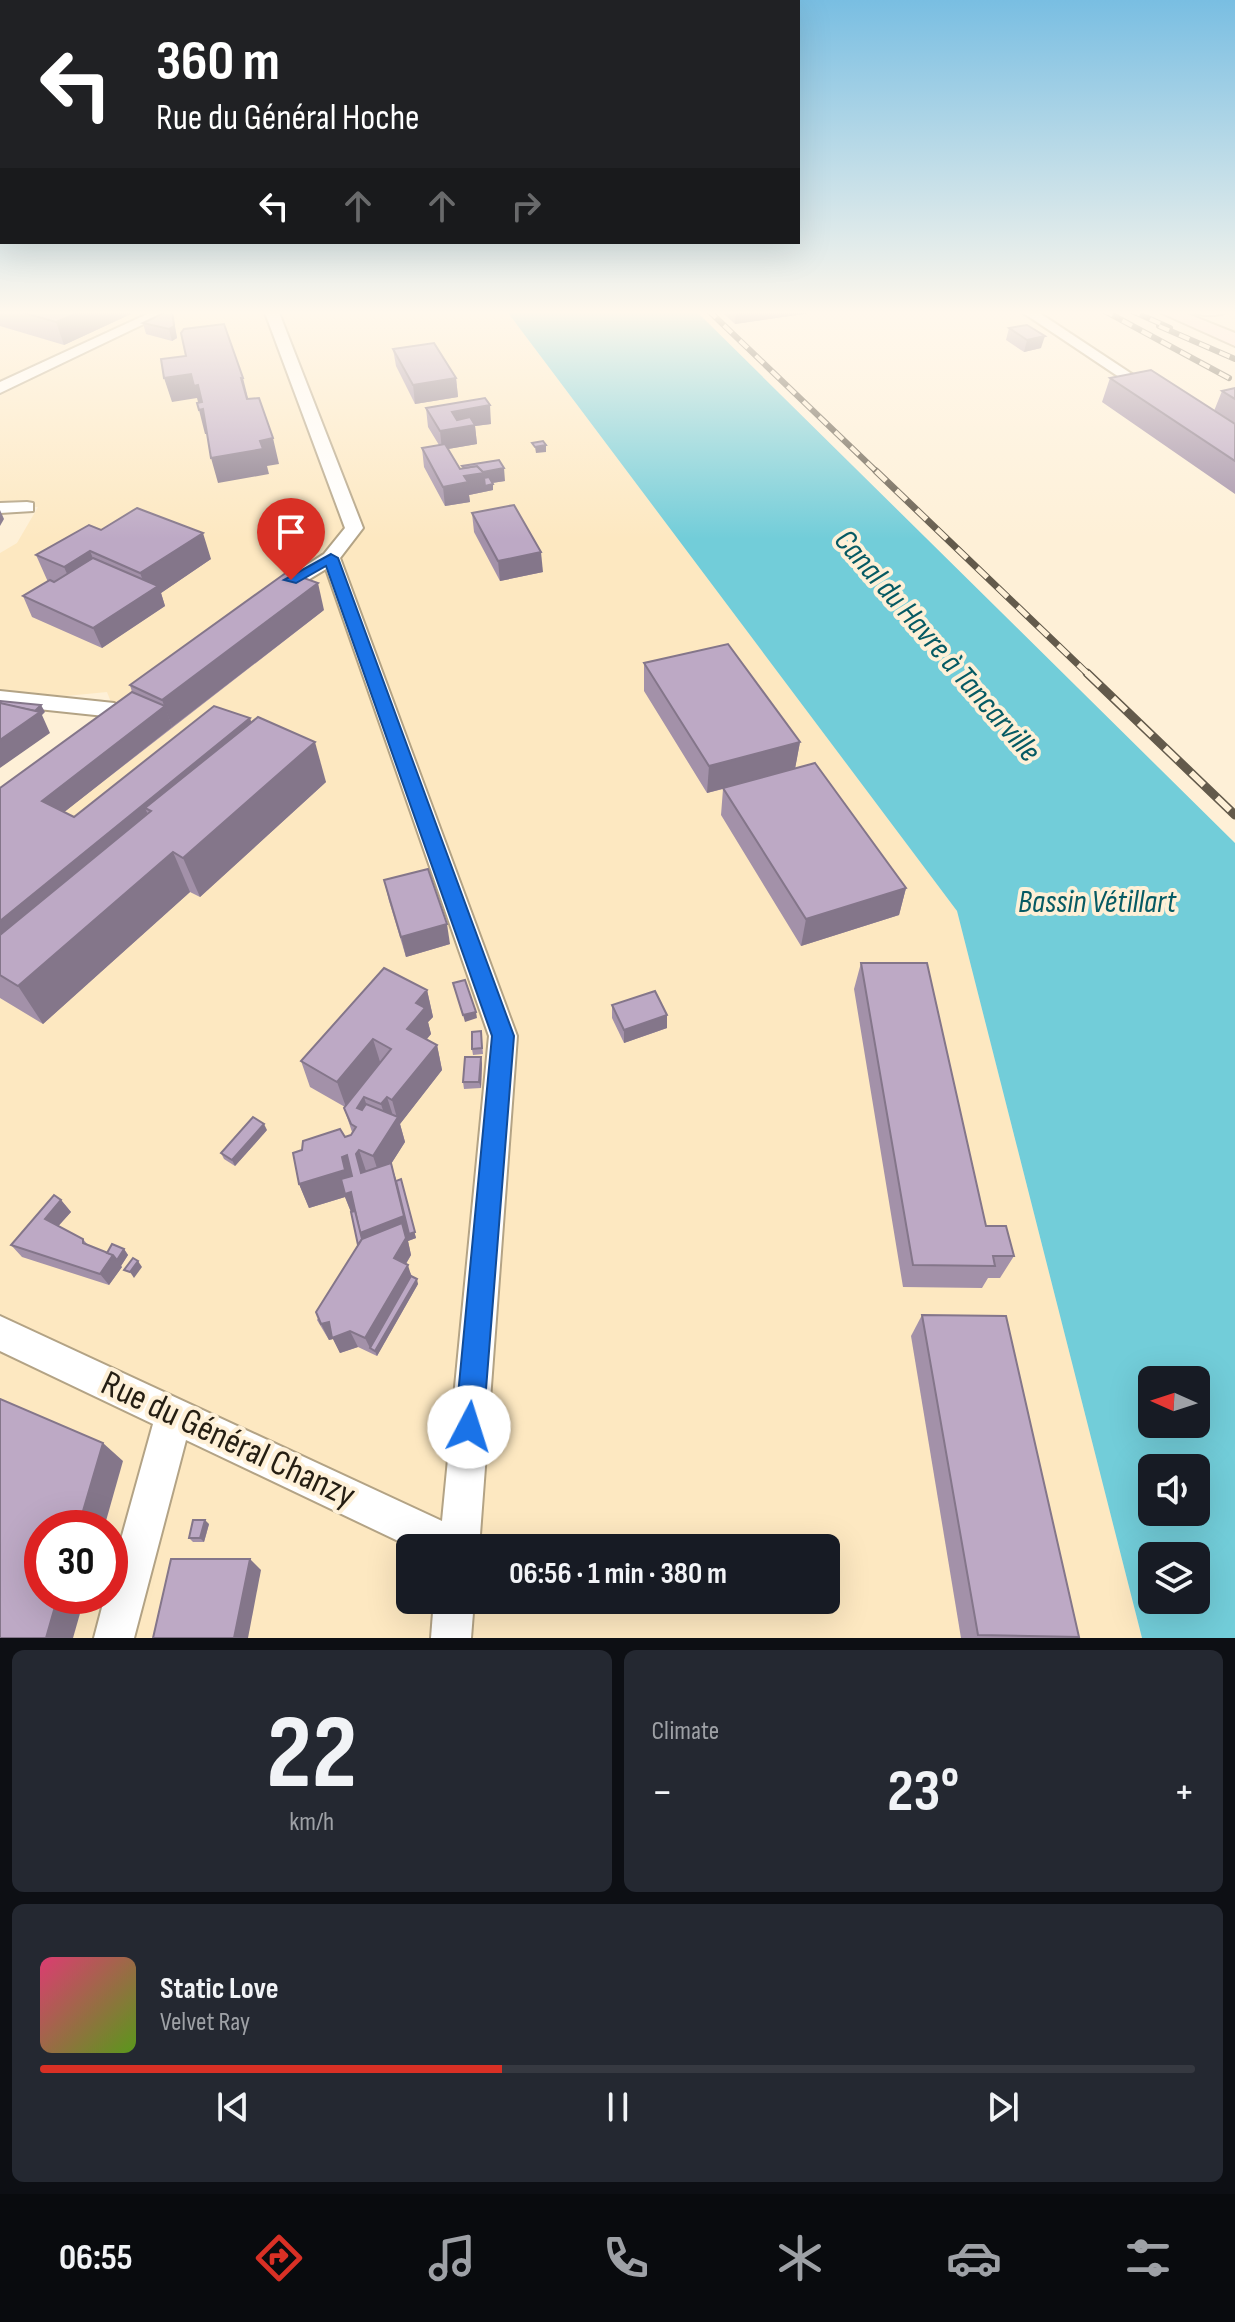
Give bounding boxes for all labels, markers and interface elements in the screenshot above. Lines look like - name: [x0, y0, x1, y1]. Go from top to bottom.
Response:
- text: 360 m: [156, 29, 280, 96]
- icon: left: [24, 32, 128, 136]
- text: Rue du Général Hoche: [156, 97, 420, 140]
- icon: left: [252, 184, 296, 228]
- icon: ahead: [336, 184, 380, 228]
- icon: ahead: [420, 184, 464, 228]
- icon: right: [504, 184, 548, 228]
- pin: [257, 498, 325, 580]
- icon: arrive: [269, 510, 313, 554]
- water label: Canal du Havre à Tancarville: [825, 522, 1049, 770]
- water label: Bassin Vétillart: [1018, 883, 1177, 922]
- street label: Rue du Général Chanzy: [94, 1362, 362, 1518]
- north arrow: [1138, 1366, 1210, 1438]
- map controls: [1138, 1366, 1210, 1614]
- position arrow: [427, 1385, 511, 1469]
- button: sound: [1138, 1454, 1210, 1526]
- speed limit sign: 30: [24, 1510, 128, 1614]
- button: layers: [1138, 1542, 1210, 1614]
- text: 06:56 · 1 min · 380 m: [509, 1556, 727, 1592]
- text: 22: [266, 1692, 357, 1817]
- text: Climate: [652, 1716, 719, 1747]
- text: 23°: [887, 1756, 959, 1828]
- text: −: [652, 1766, 673, 1819]
- text: +: [1173, 1766, 1195, 1819]
- text: km/h: [289, 1807, 334, 1838]
- text: Static Love: [160, 1971, 279, 2007]
- text: Velvet Ray: [160, 2007, 250, 2038]
- icon: previous: [211, 2085, 255, 2129]
- icon: pause: [596, 2085, 640, 2129]
- icon: next: [981, 2085, 1025, 2129]
- icon: directions: [251, 2230, 307, 2286]
- icon: music: [424, 2230, 480, 2286]
- icon: phone: [598, 2230, 654, 2286]
- icon: climate: [772, 2230, 828, 2286]
- icon: car: [946, 2230, 1002, 2286]
- icon: filters: [1120, 2230, 1176, 2286]
- text: 06:55: [59, 2237, 133, 2280]

